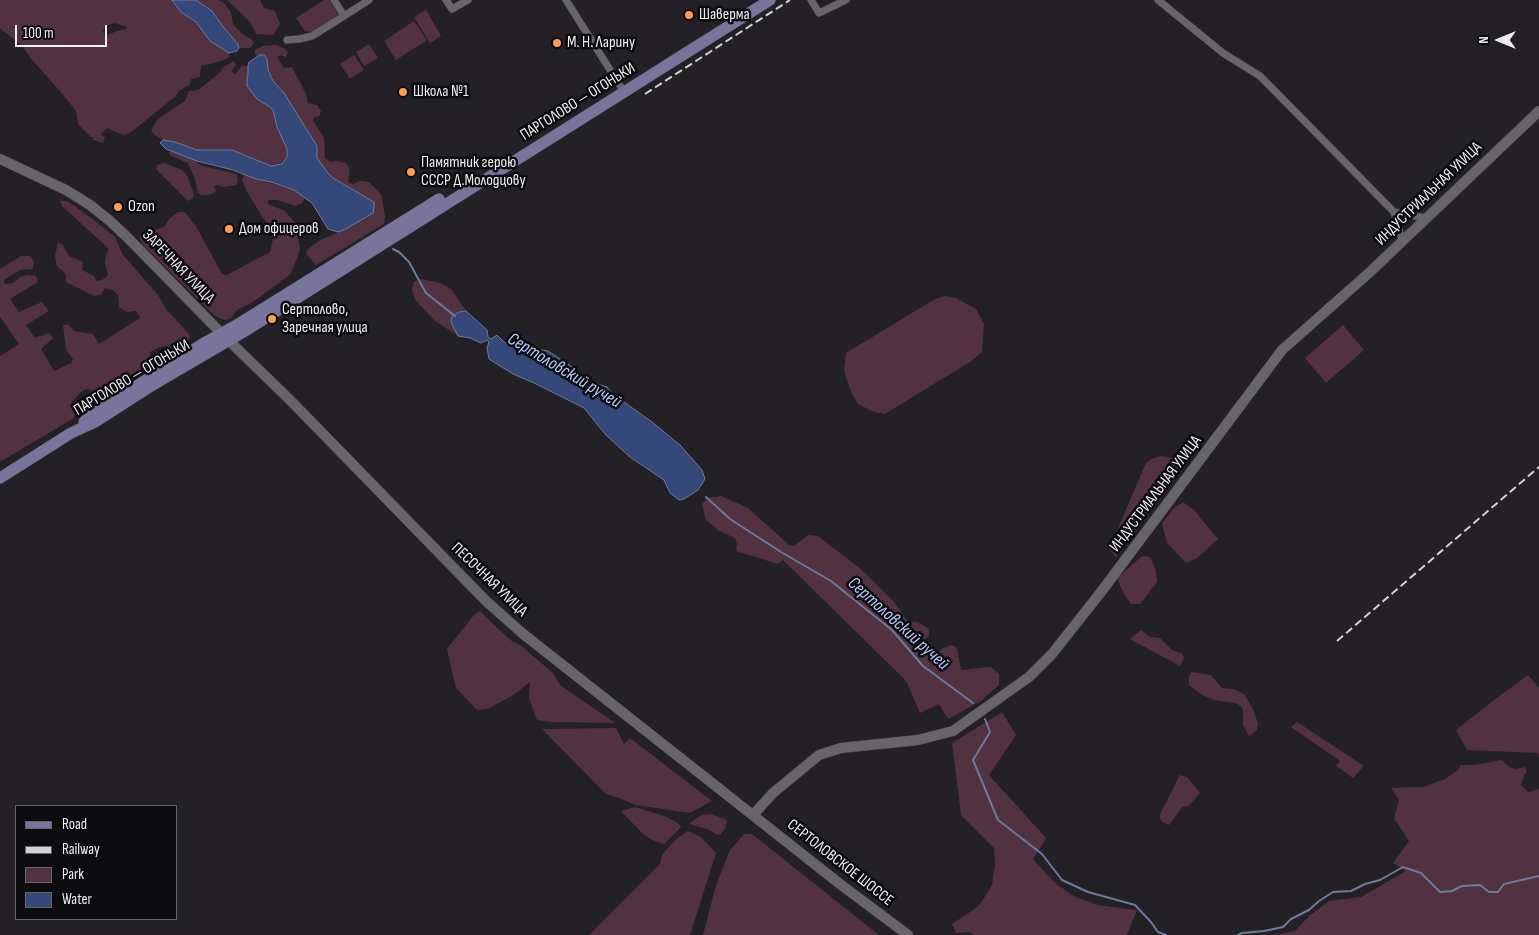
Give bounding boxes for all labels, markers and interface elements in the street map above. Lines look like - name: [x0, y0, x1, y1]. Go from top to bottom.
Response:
- place label: Шаверма: [699, 5, 750, 25]
- marker: Шаверма: [683, 9, 695, 21]
- scale bar: [18, 15, 110, 47]
- north arrow: [1474, 15, 1524, 65]
- text: 100 m: [23, 24, 54, 43]
- place label: М. Н. Ларину: [567, 33, 635, 53]
- text: N: [1475, 36, 1492, 44]
- marker: М. Н. Ларину: [551, 37, 563, 49]
- street label: ПАРГОЛОВО — ОГОНЬКИ: [517, 59, 639, 145]
- place label: Школа №1: [413, 82, 469, 102]
- marker: Школа №1: [397, 86, 409, 98]
- street label: ИНДУСТРИАЛЬНАЯ УЛИЦА: [1372, 138, 1486, 250]
- place label: Памятник герою СССР Д.Молодцову: [421, 153, 526, 191]
- marker: Памятник герою СССР Д.Молодцову: [405, 166, 417, 178]
- place label: Ozon: [128, 197, 155, 217]
- marker: Ozon: [112, 201, 124, 213]
- place label: Дом офицеров: [239, 219, 319, 239]
- marker: Дом офицеров: [223, 223, 235, 235]
- street label: ЗАРЕЧНАЯ УЛИЦА: [138, 226, 218, 308]
- place label: Сертолово, Заречная улица: [282, 300, 368, 338]
- marker: Сертолово, Заречная улица: [266, 313, 278, 325]
- water label: Сертоловский ручей: [503, 329, 625, 413]
- street label: ПАРГОЛОВО — ОГОНЬКИ: [71, 336, 193, 420]
- street label: ИНДУСТРИАЛЬНАЯ УЛИЦА: [1106, 432, 1206, 556]
- street label: ПЕСОЧНАЯ УЛИЦА: [447, 539, 531, 621]
- water label: Сертоловский ручей: [843, 573, 953, 675]
- legend: [15, 805, 178, 920]
- text: Road: [62, 815, 87, 834]
- street label: СЕРТОЛОВСКОЕ ШОССЕ: [783, 816, 897, 910]
- text: Railway: [62, 840, 100, 859]
- text: Park: [62, 865, 84, 884]
- text: Water: [62, 890, 92, 909]

